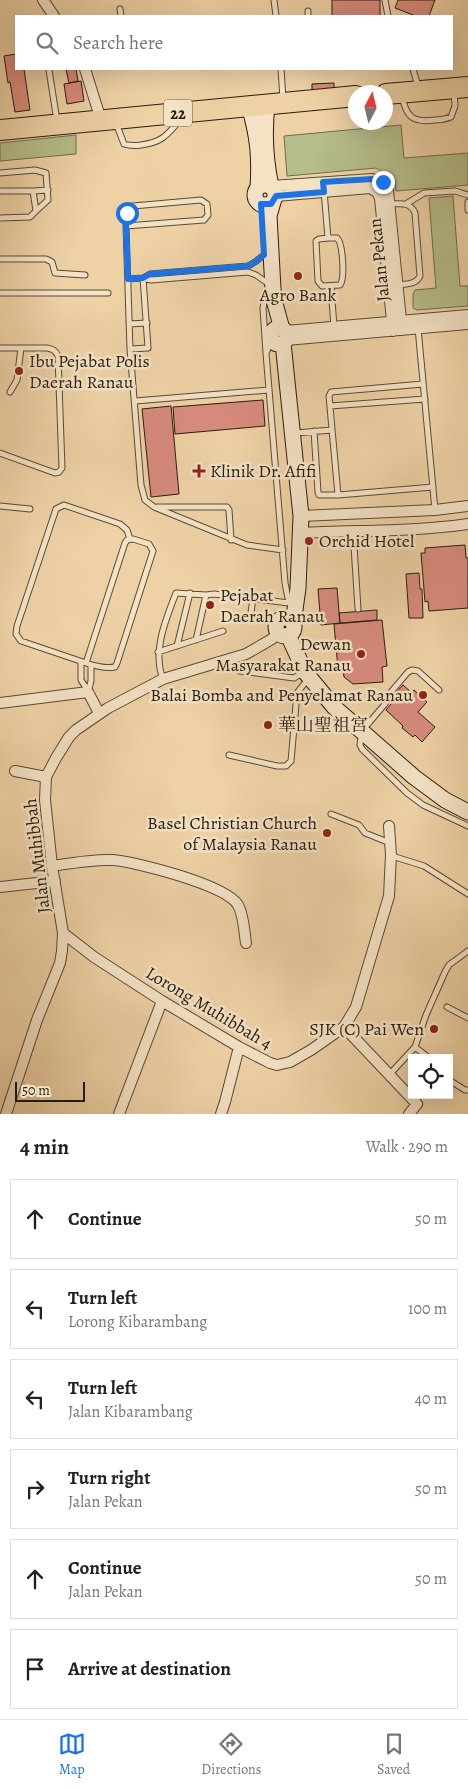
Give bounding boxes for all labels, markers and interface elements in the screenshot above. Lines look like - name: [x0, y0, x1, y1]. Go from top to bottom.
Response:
- search box: [15, 15, 453, 70]
- icon: search: [33, 29, 61, 57]
- text: Search here: [73, 30, 163, 56]
- north arrow: [348, 85, 393, 130]
- road number: 22: [164, 100, 192, 126]
- route end: [372, 171, 395, 194]
- route start: [116, 202, 139, 225]
- street label: Jalan Pekan: [363, 217, 395, 303]
- marker: Agro Bank: [292, 270, 304, 282]
- place label: Agro Bank: [259, 283, 336, 307]
- place label: Ibu Pejabat Polis Daerah Ranau: [29, 349, 150, 394]
- marker: Ibu Pejabat Polis Daerah Ranau: [13, 365, 25, 377]
- place label: Klinik Dr. Afifi: [210, 459, 317, 483]
- marker: Klinik Dr. Afifi: [192, 464, 206, 478]
- place label: Orchid Hotel: [319, 529, 415, 553]
- marker: Orchid Hotel: [303, 535, 315, 547]
- place label: Pejabat Daerah Ranau: [220, 583, 325, 628]
- marker: Pejabat Daerah Ranau: [204, 599, 216, 611]
- place label: Dewan Masyarakat Ranau: [216, 632, 351, 677]
- marker: Dewan Masyarakat Ranau: [355, 648, 367, 660]
- place label: Balai Bomba and Penyelamat Ranau: [150, 683, 413, 707]
- marker: Balai Bomba and Penyelamat Ranau: [417, 689, 429, 701]
- place label: 華山聖祖宮: [278, 713, 368, 737]
- marker: 華山聖祖宮: [262, 719, 274, 731]
- street label: Jalan Muhibbah: [18, 797, 56, 915]
- place label: Basel Christian Church of Malaysia Ranau: [147, 811, 317, 856]
- marker: Basel Christian Church of Malaysia Ranau: [321, 827, 333, 839]
- street label: Lorong Muhibbah 4: [141, 961, 277, 1055]
- place label: SJK (C) Pai Wen: [309, 1017, 424, 1041]
- marker: SJK (C) Pai Wen: [428, 1023, 440, 1035]
- map controls: [408, 1054, 453, 1099]
- button: locate: [408, 1054, 453, 1099]
- scale bar: [15, 1079, 85, 1102]
- text: 50 m: [22, 1081, 50, 1100]
- text: 4 min: [20, 1133, 69, 1161]
- text: Walk · 290 m: [366, 1136, 448, 1158]
- icon: ahead: [21, 1205, 49, 1233]
- text: Continue: [68, 1206, 142, 1232]
- text: 50 m: [415, 1208, 447, 1230]
- text: Turn left: [68, 1285, 137, 1311]
- icon: left: [21, 1295, 49, 1323]
- text: 100 m: [408, 1298, 447, 1320]
- text: Lorong Kibarambang: [68, 1311, 207, 1333]
- text: Turn left: [68, 1375, 137, 1401]
- icon: left: [21, 1385, 49, 1413]
- text: 40 m: [415, 1388, 447, 1410]
- text: Jalan Kibarambang: [68, 1401, 193, 1423]
- text: Turn right: [68, 1465, 150, 1491]
- icon: right: [21, 1475, 49, 1503]
- text: 50 m: [415, 1478, 447, 1500]
- text: Jalan Pekan: [68, 1491, 143, 1513]
- text: Continue: [68, 1555, 142, 1581]
- icon: ahead: [21, 1565, 49, 1593]
- text: 50 m: [415, 1568, 447, 1590]
- text: Jalan Pekan: [68, 1581, 143, 1603]
- icon: arrive: [21, 1655, 49, 1683]
- text: Arrive at destination: [68, 1656, 231, 1682]
- tab: Map: [58, 1730, 86, 1779]
- tab: Directions: [201, 1730, 261, 1779]
- tab: Saved: [377, 1730, 410, 1779]

